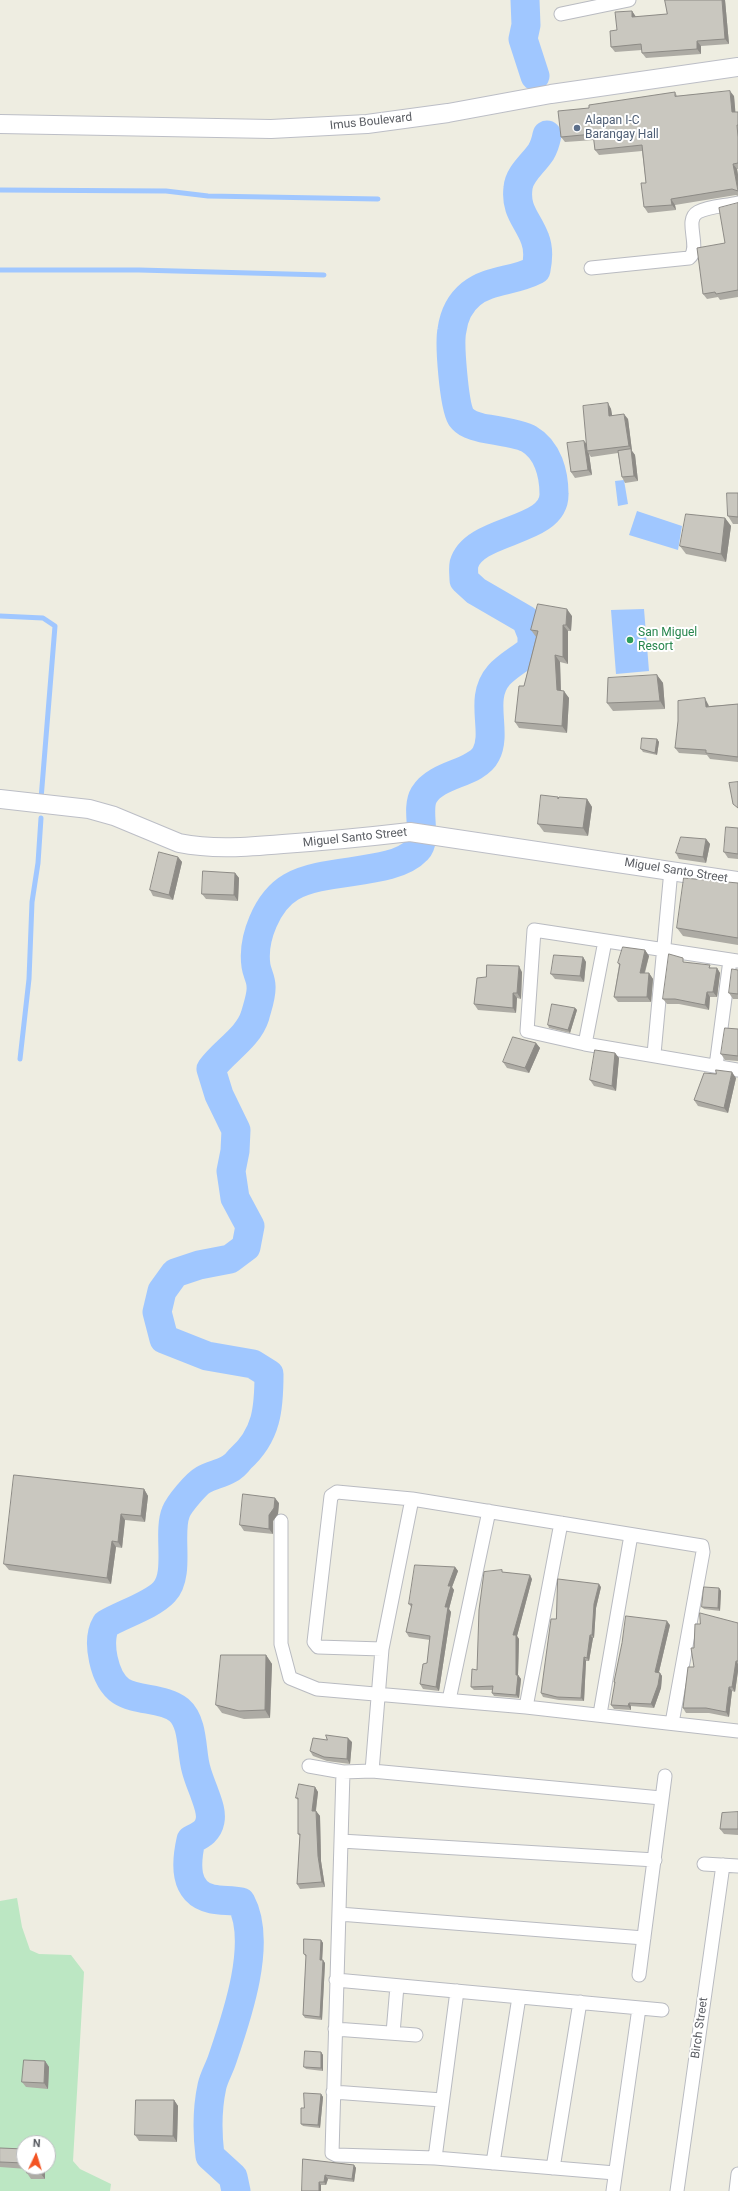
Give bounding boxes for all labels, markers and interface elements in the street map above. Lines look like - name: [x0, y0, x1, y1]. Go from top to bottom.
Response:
- street label: Imus Boulevard: [329, 111, 413, 133]
- place label: Alapan I-C Barangay Hall: [585, 114, 659, 142]
- marker: Alapan I-C Barangay Hall: [572, 123, 582, 133]
- place label: San Miguel Resort: [638, 626, 697, 654]
- marker: San Miguel Resort: [625, 635, 635, 645]
- street label: Miguel Santo Street: [302, 825, 408, 851]
- street label: Miguel Santo Street: [623, 856, 729, 886]
- street label: Birch Street: [689, 1996, 711, 2060]
- north arrow: [16, 2135, 56, 2175]
- text: N: [32, 2137, 41, 2150]

